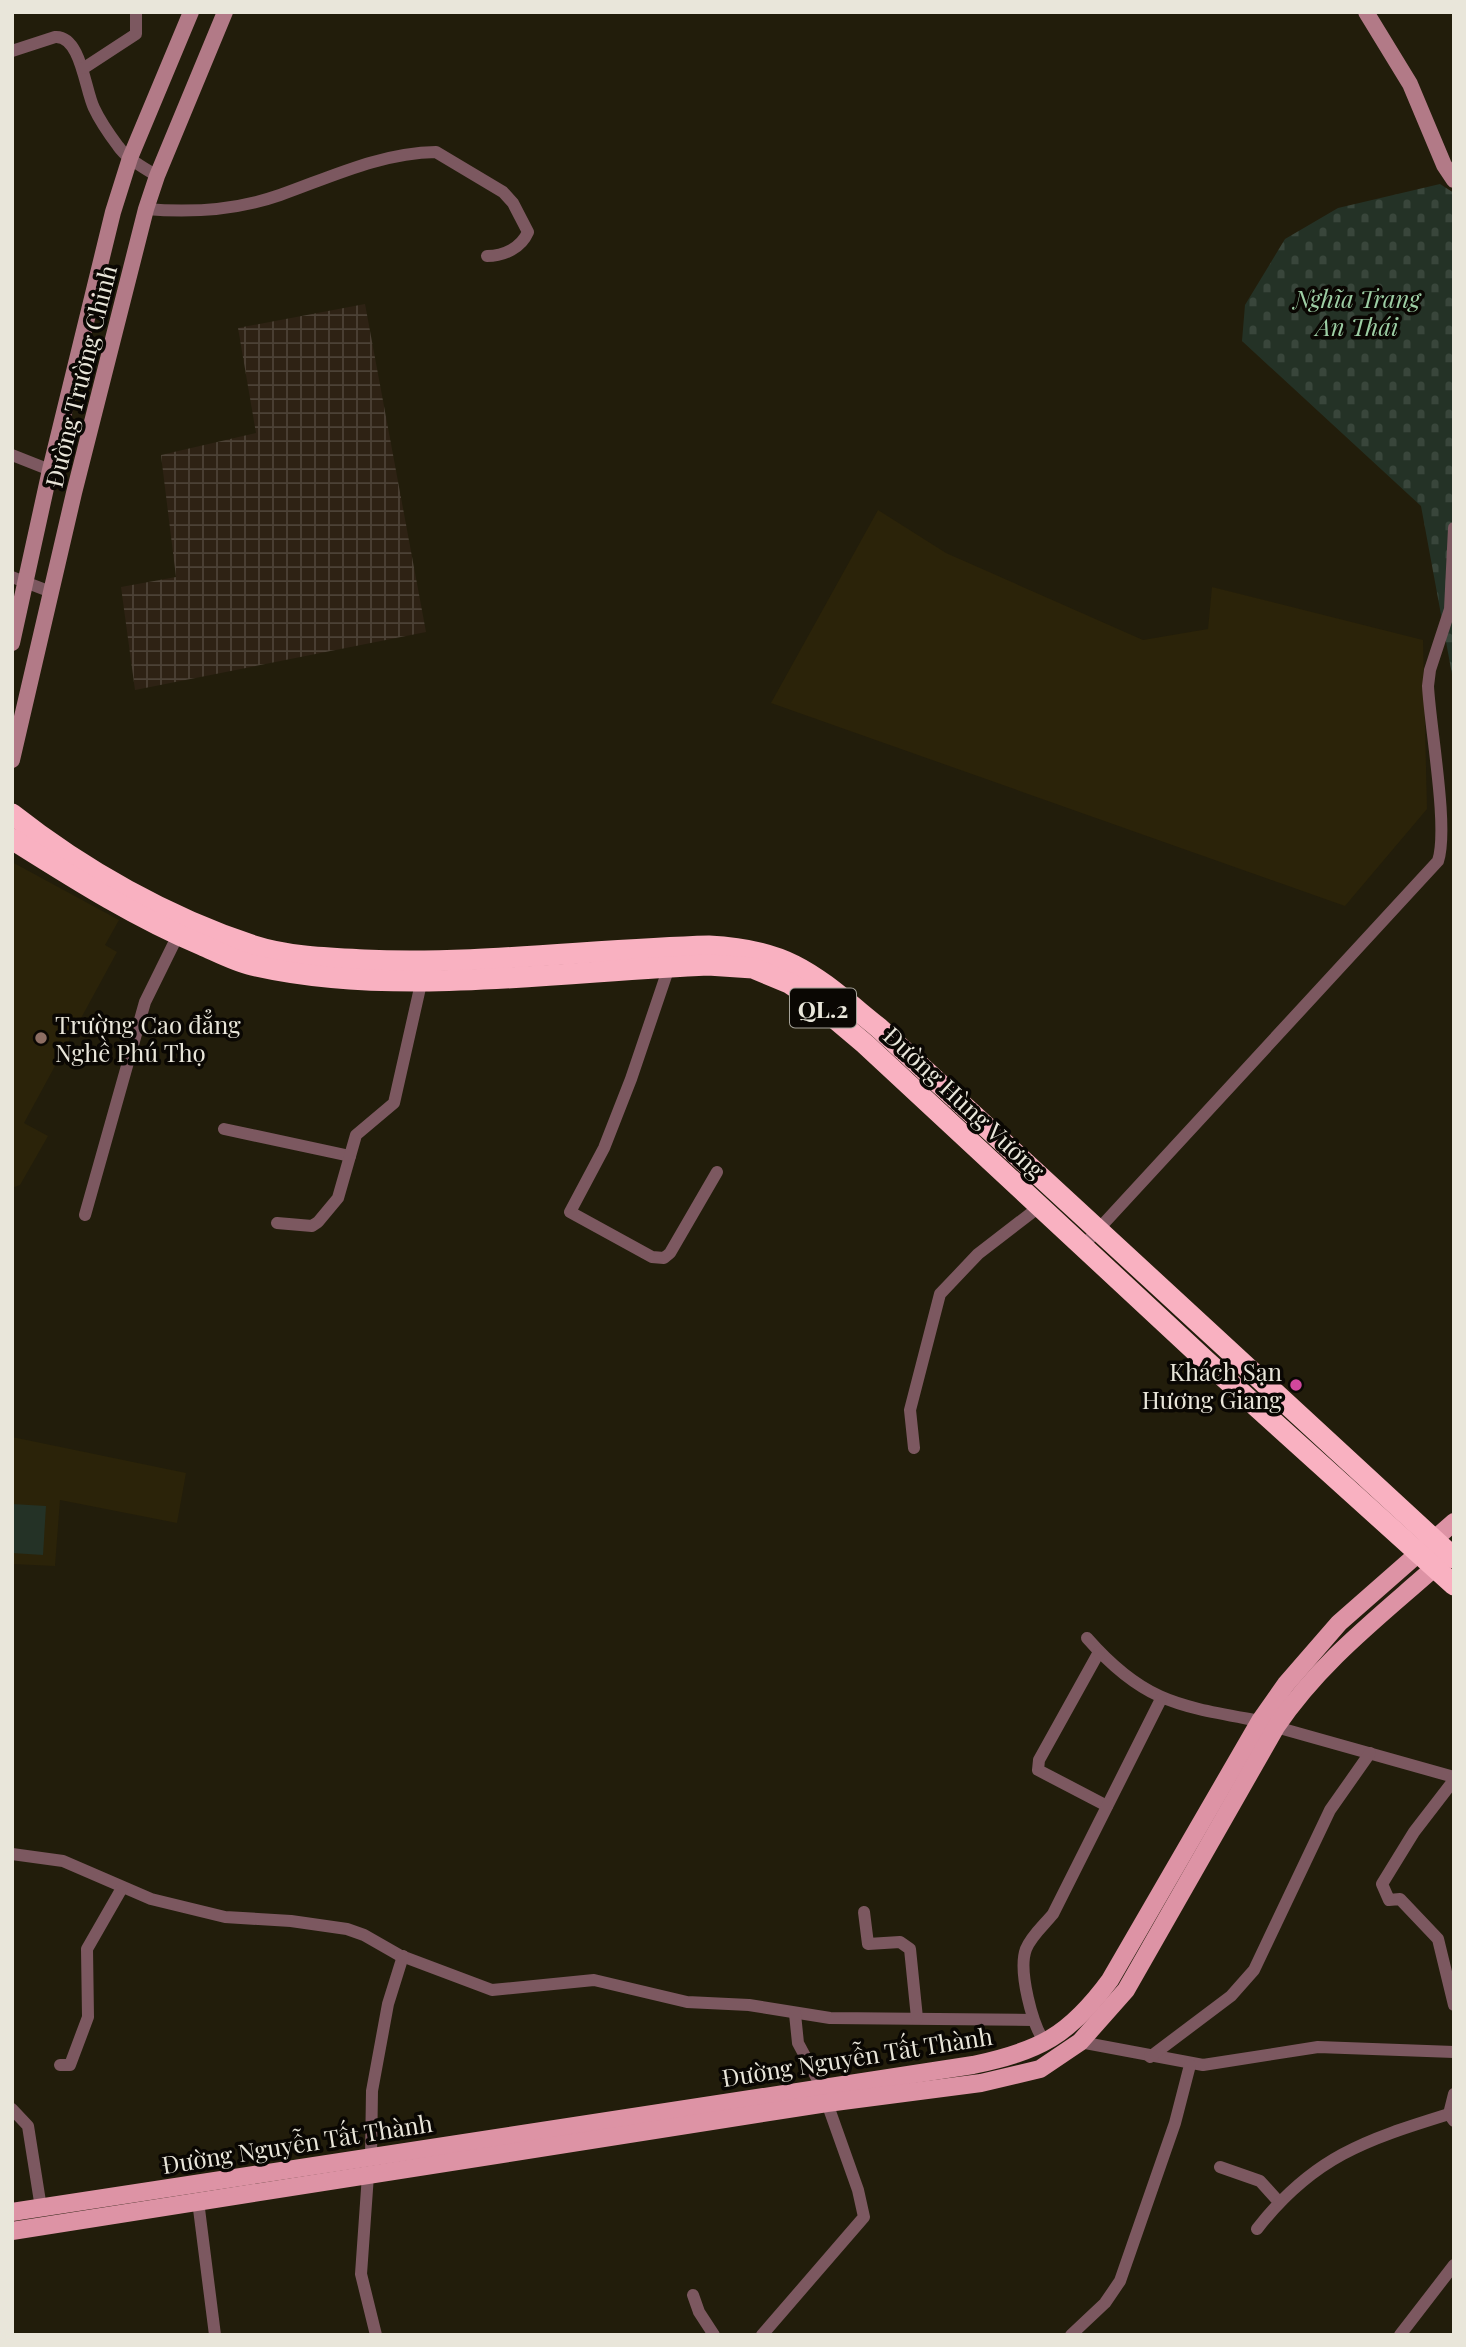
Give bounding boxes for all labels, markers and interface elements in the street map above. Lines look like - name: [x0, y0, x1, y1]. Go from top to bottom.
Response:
- street label: Đường Trường Chinh: [37, 261, 123, 491]
- park label: Nghĩa Trang An Thái: [1292, 282, 1422, 342]
- road number: QL.2: [790, 988, 856, 1028]
- place label: Trường Cao đẳng Nghề Phú Thọ: [55, 1008, 241, 1068]
- street label: Đường Hùng Vương: [877, 1019, 1053, 1185]
- marker: Trường Cao đẳng Nghề Phú Thọ: [33, 1030, 49, 1046]
- place label: Khách Sạn Hương Giang: [1142, 1355, 1282, 1415]
- marker: Khách Sạn Hương Giang: [1288, 1377, 1304, 1393]
- street label: Đường Nguyễn Tất Thành: [719, 2018, 995, 2093]
- street label: Đường Nguyễn Tất Thành: [159, 2105, 435, 2180]

